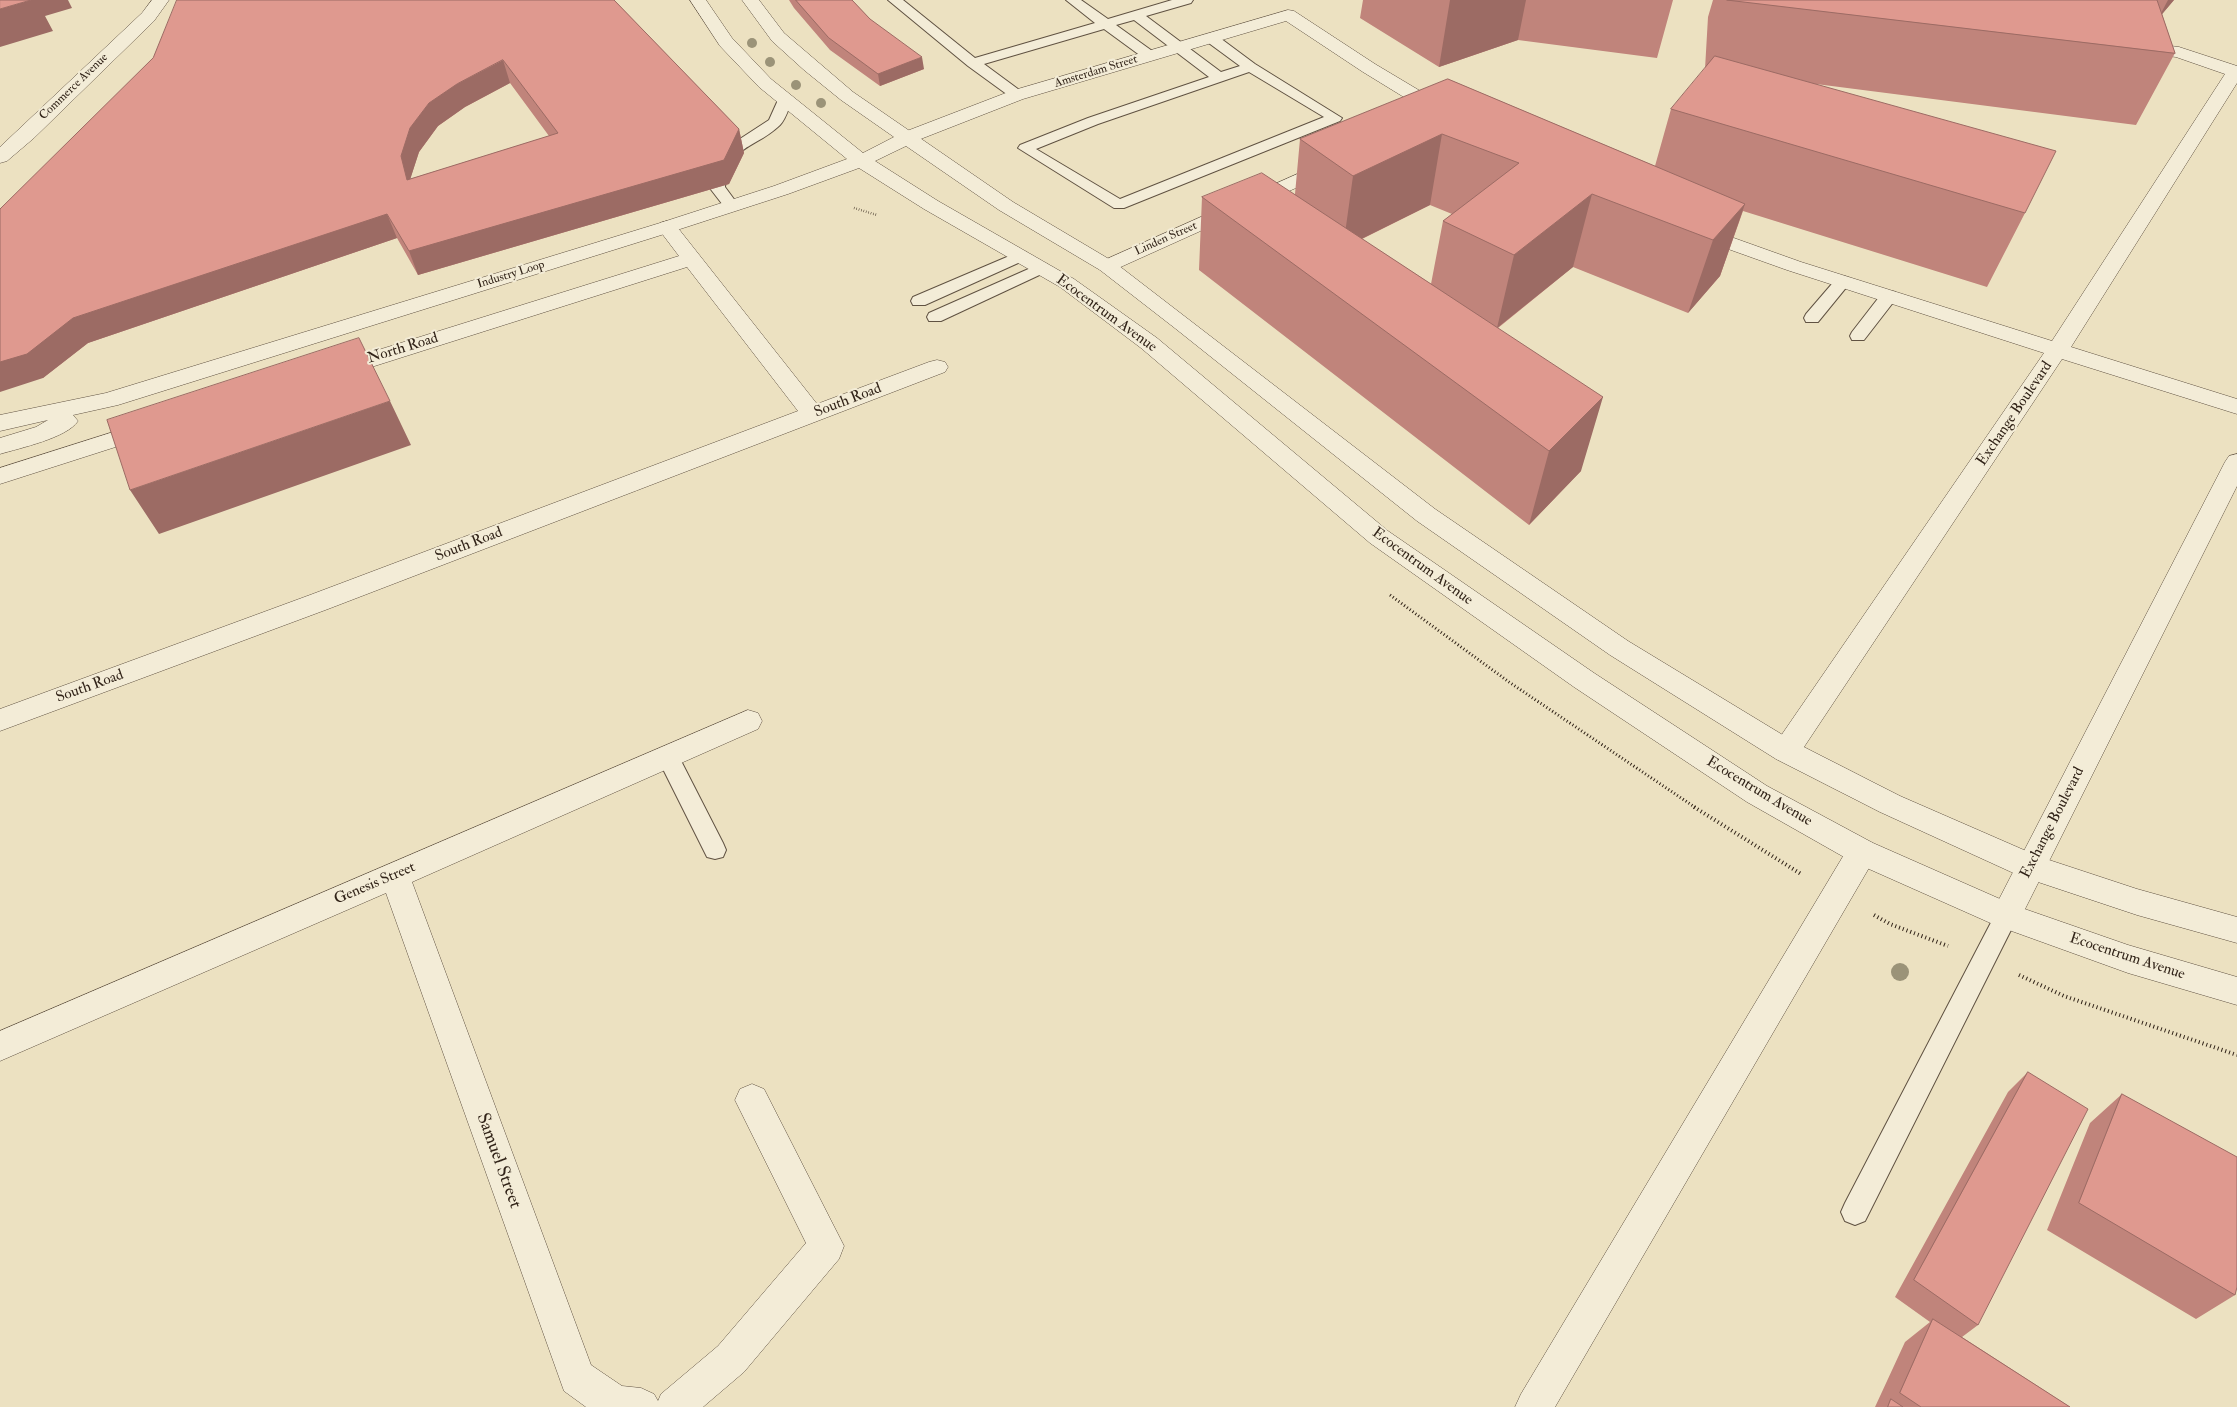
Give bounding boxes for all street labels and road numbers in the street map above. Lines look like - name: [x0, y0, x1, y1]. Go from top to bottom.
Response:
- street label: Commerce Avenue: [37, 51, 111, 123]
- street label: Amsterdam Street: [1053, 53, 1139, 91]
- street label: Linden Street: [1133, 219, 1199, 259]
- street label: Industry Loop: [476, 258, 546, 292]
- street label: Ecocentrum Avenue: [1052, 271, 1160, 357]
- street label: North Road: [365, 330, 441, 368]
- street label: Exchange Boulevard: [1973, 358, 2057, 470]
- street label: South Road: [812, 380, 884, 422]
- street label: South Road: [433, 524, 505, 566]
- street label: Ecocentrum Avenue: [1368, 524, 1476, 610]
- street label: South Road: [54, 666, 126, 708]
- street label: Ecocentrum Avenue: [1703, 753, 1815, 831]
- street label: Exchange Boulevard: [2017, 764, 2089, 882]
- street label: Genesis Street: [332, 859, 418, 909]
- street label: Ecocentrum Avenue: [2067, 930, 2187, 984]
- street label: Samuel Street: [471, 1110, 525, 1212]

